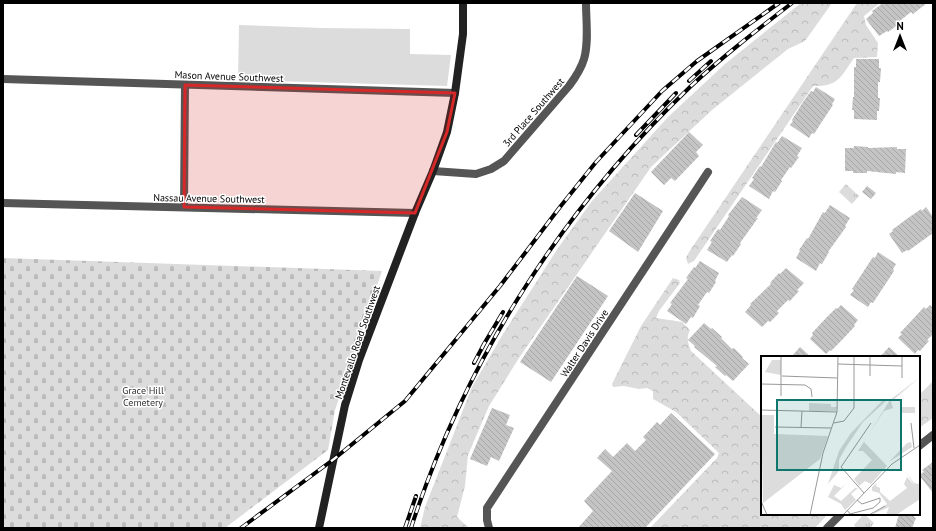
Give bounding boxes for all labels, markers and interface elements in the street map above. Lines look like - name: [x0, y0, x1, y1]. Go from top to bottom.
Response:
- north arrow: [880, 16, 920, 56]
- text: N: [896, 19, 904, 33]
- street label: Mason Avenue Southwest: [174, 68, 284, 85]
- street label: 3rd Place Southwest: [500, 75, 567, 150]
- street label: Nassau Avenue Southwest: [153, 191, 265, 206]
- street label: Montevallo Road Southwest: [332, 283, 383, 401]
- street label: Walter Davis Drive: [558, 307, 611, 380]
- inset map: [761, 356, 920, 515]
- park label: Grace Hill Cemetery: [122, 384, 164, 409]

